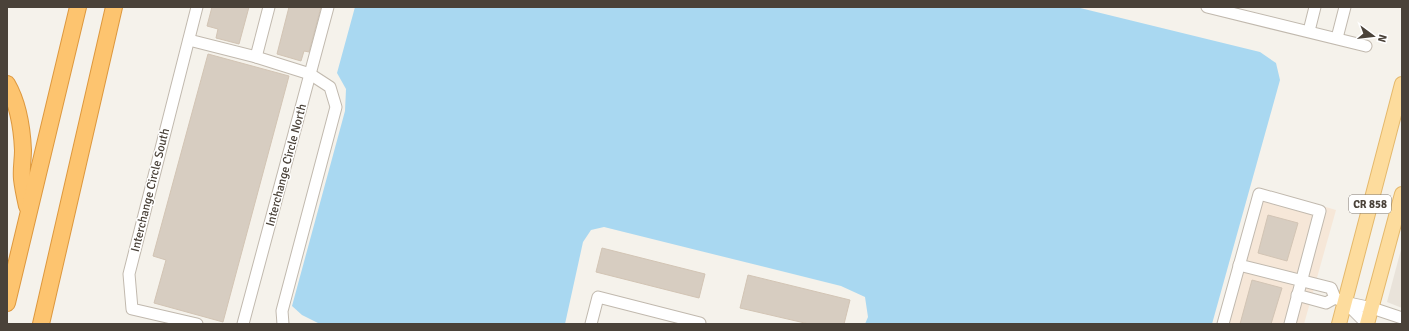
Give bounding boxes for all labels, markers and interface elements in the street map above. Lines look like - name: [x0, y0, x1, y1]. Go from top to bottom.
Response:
- north arrow: [1353, 16, 1393, 56]
- text: N: [1375, 33, 1389, 44]
- street label: Interchange Circle North: [263, 102, 310, 228]
- street label: Interchange Circle South: [128, 127, 173, 253]
- road number: CR 858: [1349, 195, 1391, 213]

